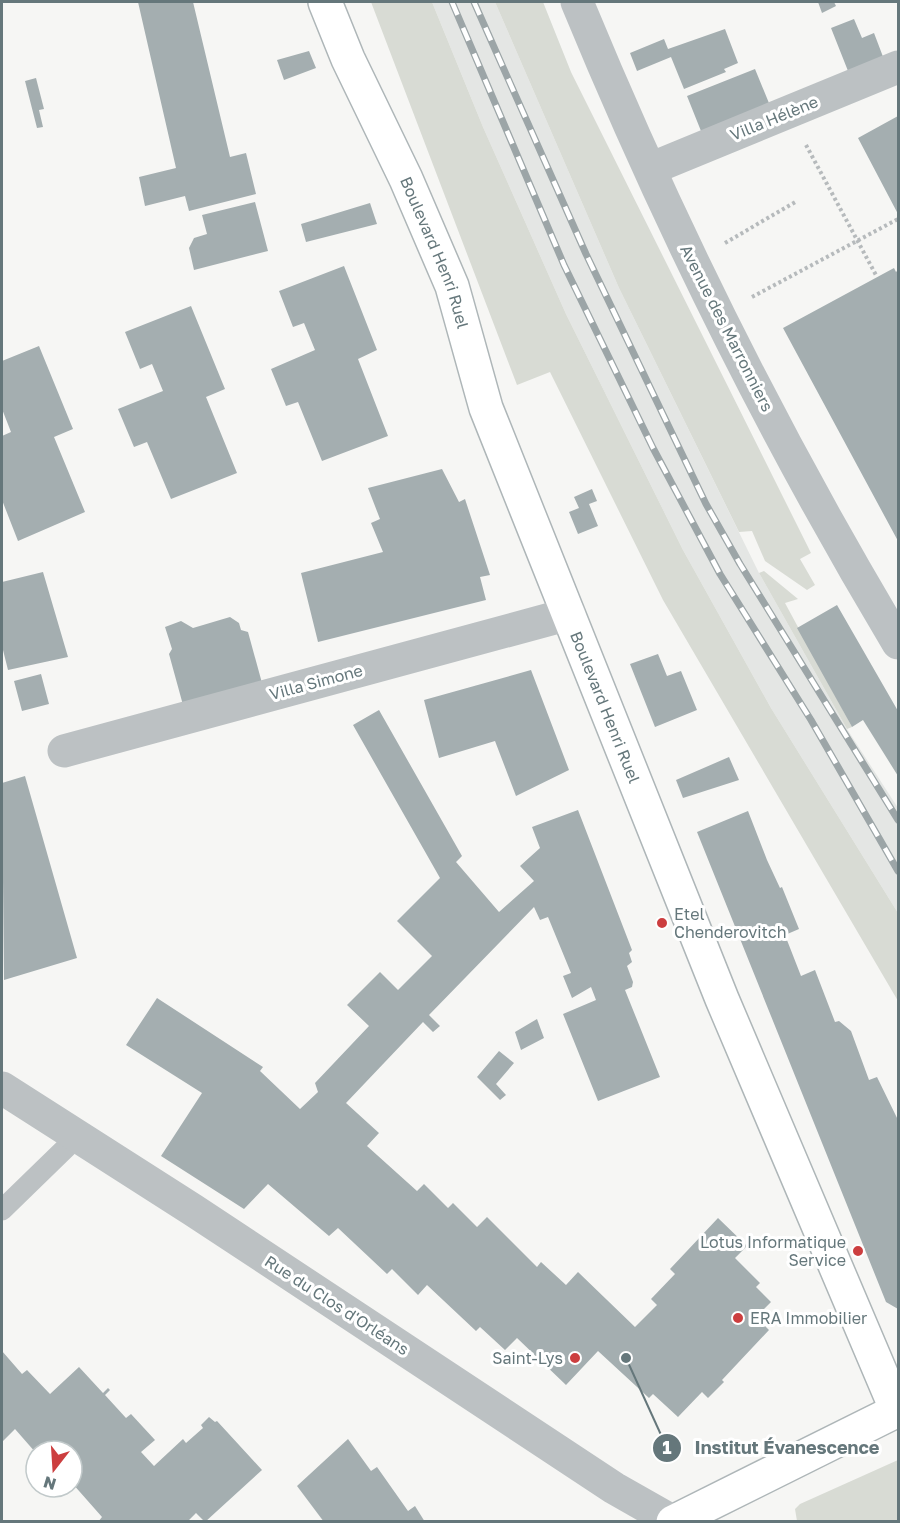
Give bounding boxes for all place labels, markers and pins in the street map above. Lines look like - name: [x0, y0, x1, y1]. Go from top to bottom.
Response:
- place label: Etel Chenderovitch: [674, 904, 787, 942]
- marker: Etel Chenderovitch: [655, 916, 669, 930]
- place label: Lotus Informatique Service: [700, 1232, 846, 1270]
- marker: Lotus Informatique Service: [851, 1244, 865, 1258]
- place label: ERA Immobilier: [750, 1308, 867, 1328]
- marker: ERA Immobilier: [731, 1311, 745, 1325]
- place label: Saint-Lys: [492, 1348, 563, 1368]
- marker: Saint-Lys: [568, 1351, 582, 1365]
- callout: Institut Évanescence: [652, 1430, 891, 1466]

